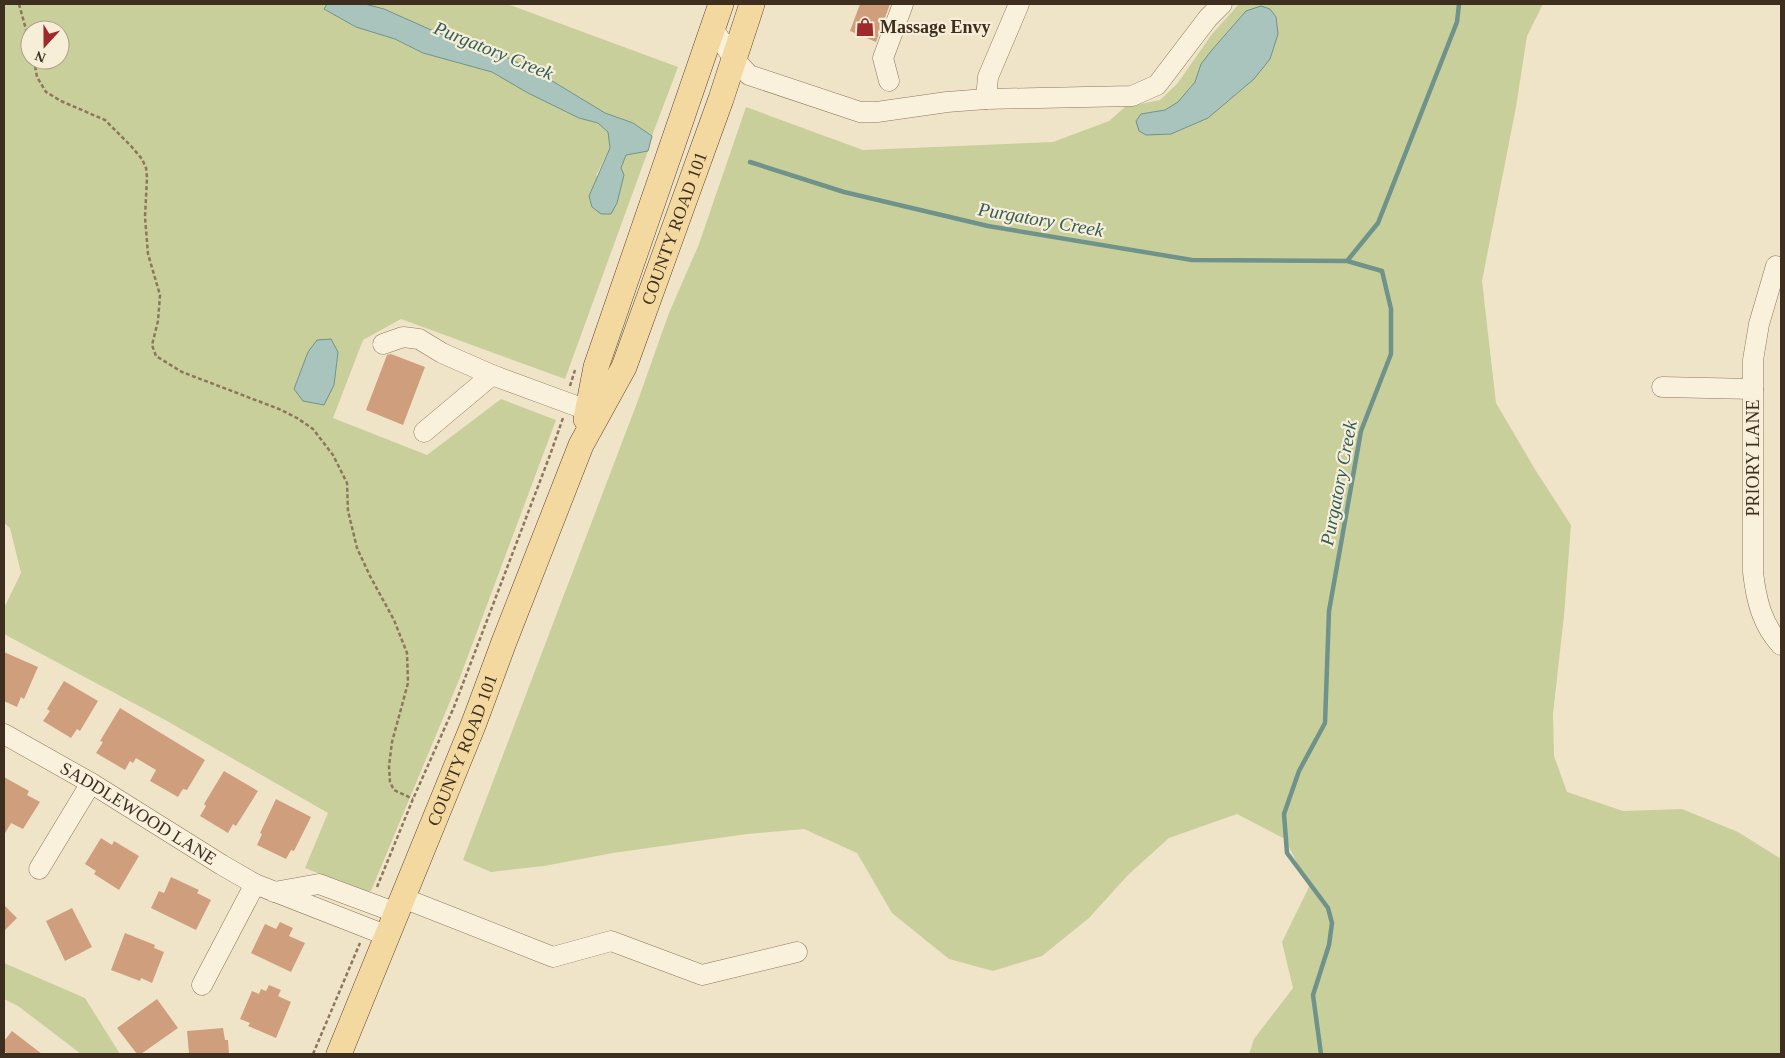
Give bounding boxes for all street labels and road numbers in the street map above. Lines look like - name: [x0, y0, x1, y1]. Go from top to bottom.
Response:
- street label: COUNTY ROAD 101: [637, 149, 711, 308]
- street label: PRIORY LANE: [1743, 400, 1763, 516]
- street label: COUNTY ROAD 101: [423, 671, 501, 829]
- street label: SADDLEWOOD LANE: [57, 758, 220, 869]

